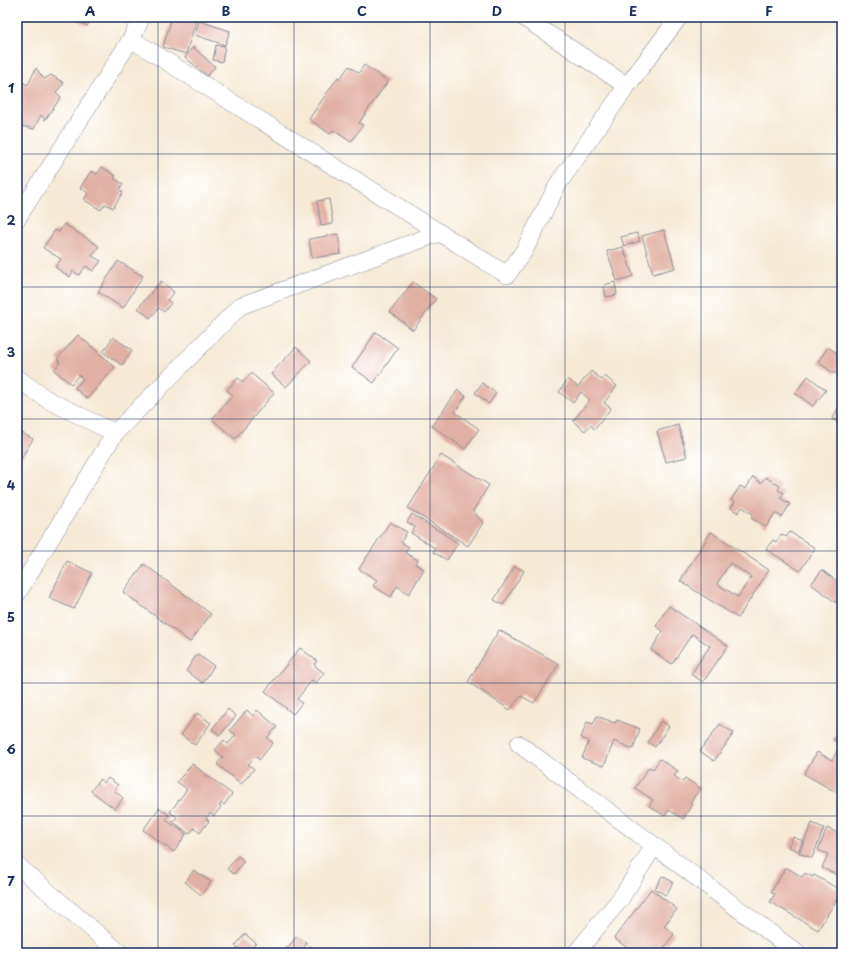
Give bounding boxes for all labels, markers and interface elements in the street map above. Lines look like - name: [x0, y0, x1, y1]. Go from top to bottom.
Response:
- text: A: [85, 1, 95, 20]
- text: B: [222, 1, 231, 20]
- text: C: [357, 1, 367, 20]
- text: D: [492, 1, 502, 20]
- text: E: [629, 1, 637, 20]
- text: F: [765, 1, 773, 20]
- text: 1: [8, 78, 14, 97]
- text: 2: [6, 210, 16, 229]
- text: 3: [7, 342, 16, 361]
- text: 4: [7, 475, 16, 494]
- text: 5: [7, 607, 15, 626]
- text: 6: [6, 739, 16, 758]
- text: 7: [7, 871, 15, 890]

